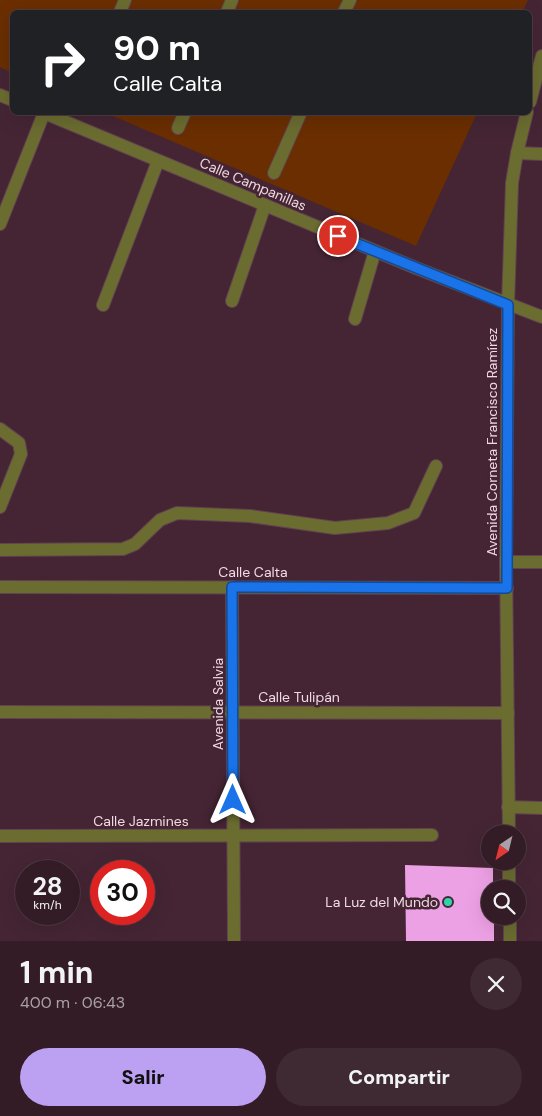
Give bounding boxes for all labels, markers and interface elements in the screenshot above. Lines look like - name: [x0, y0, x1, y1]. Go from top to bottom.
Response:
- text: 90 m: [113, 25, 201, 71]
- icon: right: [30, 30, 95, 95]
- text: Calle Calta: [113, 69, 222, 98]
- street label: Calle Campanillas: [197, 153, 309, 215]
- pin: [317, 215, 359, 257]
- icon: arrive: [324, 222, 352, 250]
- street label: Avenida Corneta Francisco Ramírez: [483, 328, 501, 556]
- street label: Calle Calta: [218, 563, 288, 581]
- street label: Avenida Salvia: [209, 658, 227, 750]
- street label: Calle Tulipán: [258, 688, 340, 706]
- position arrow: [206, 773, 258, 825]
- street label: Calle Jazmines: [93, 812, 189, 830]
- north arrow: [481, 825, 526, 870]
- map controls: [481, 825, 526, 925]
- speed limit sign: 30: [90, 860, 155, 925]
- text: 28: [32, 870, 63, 903]
- button: search: [481, 880, 526, 925]
- place label: La Luz del Mundo: [325, 893, 438, 911]
- marker: La Luz del Mundo: [442, 896, 454, 908]
- text: km/h: [33, 897, 62, 913]
- text: 1 min: [20, 953, 93, 992]
- button: close: [470, 958, 522, 1010]
- text: 400 m · 06:43: [20, 992, 125, 1013]
- button: Salir: [20, 1048, 266, 1106]
- button: Compartir: [276, 1048, 522, 1106]

